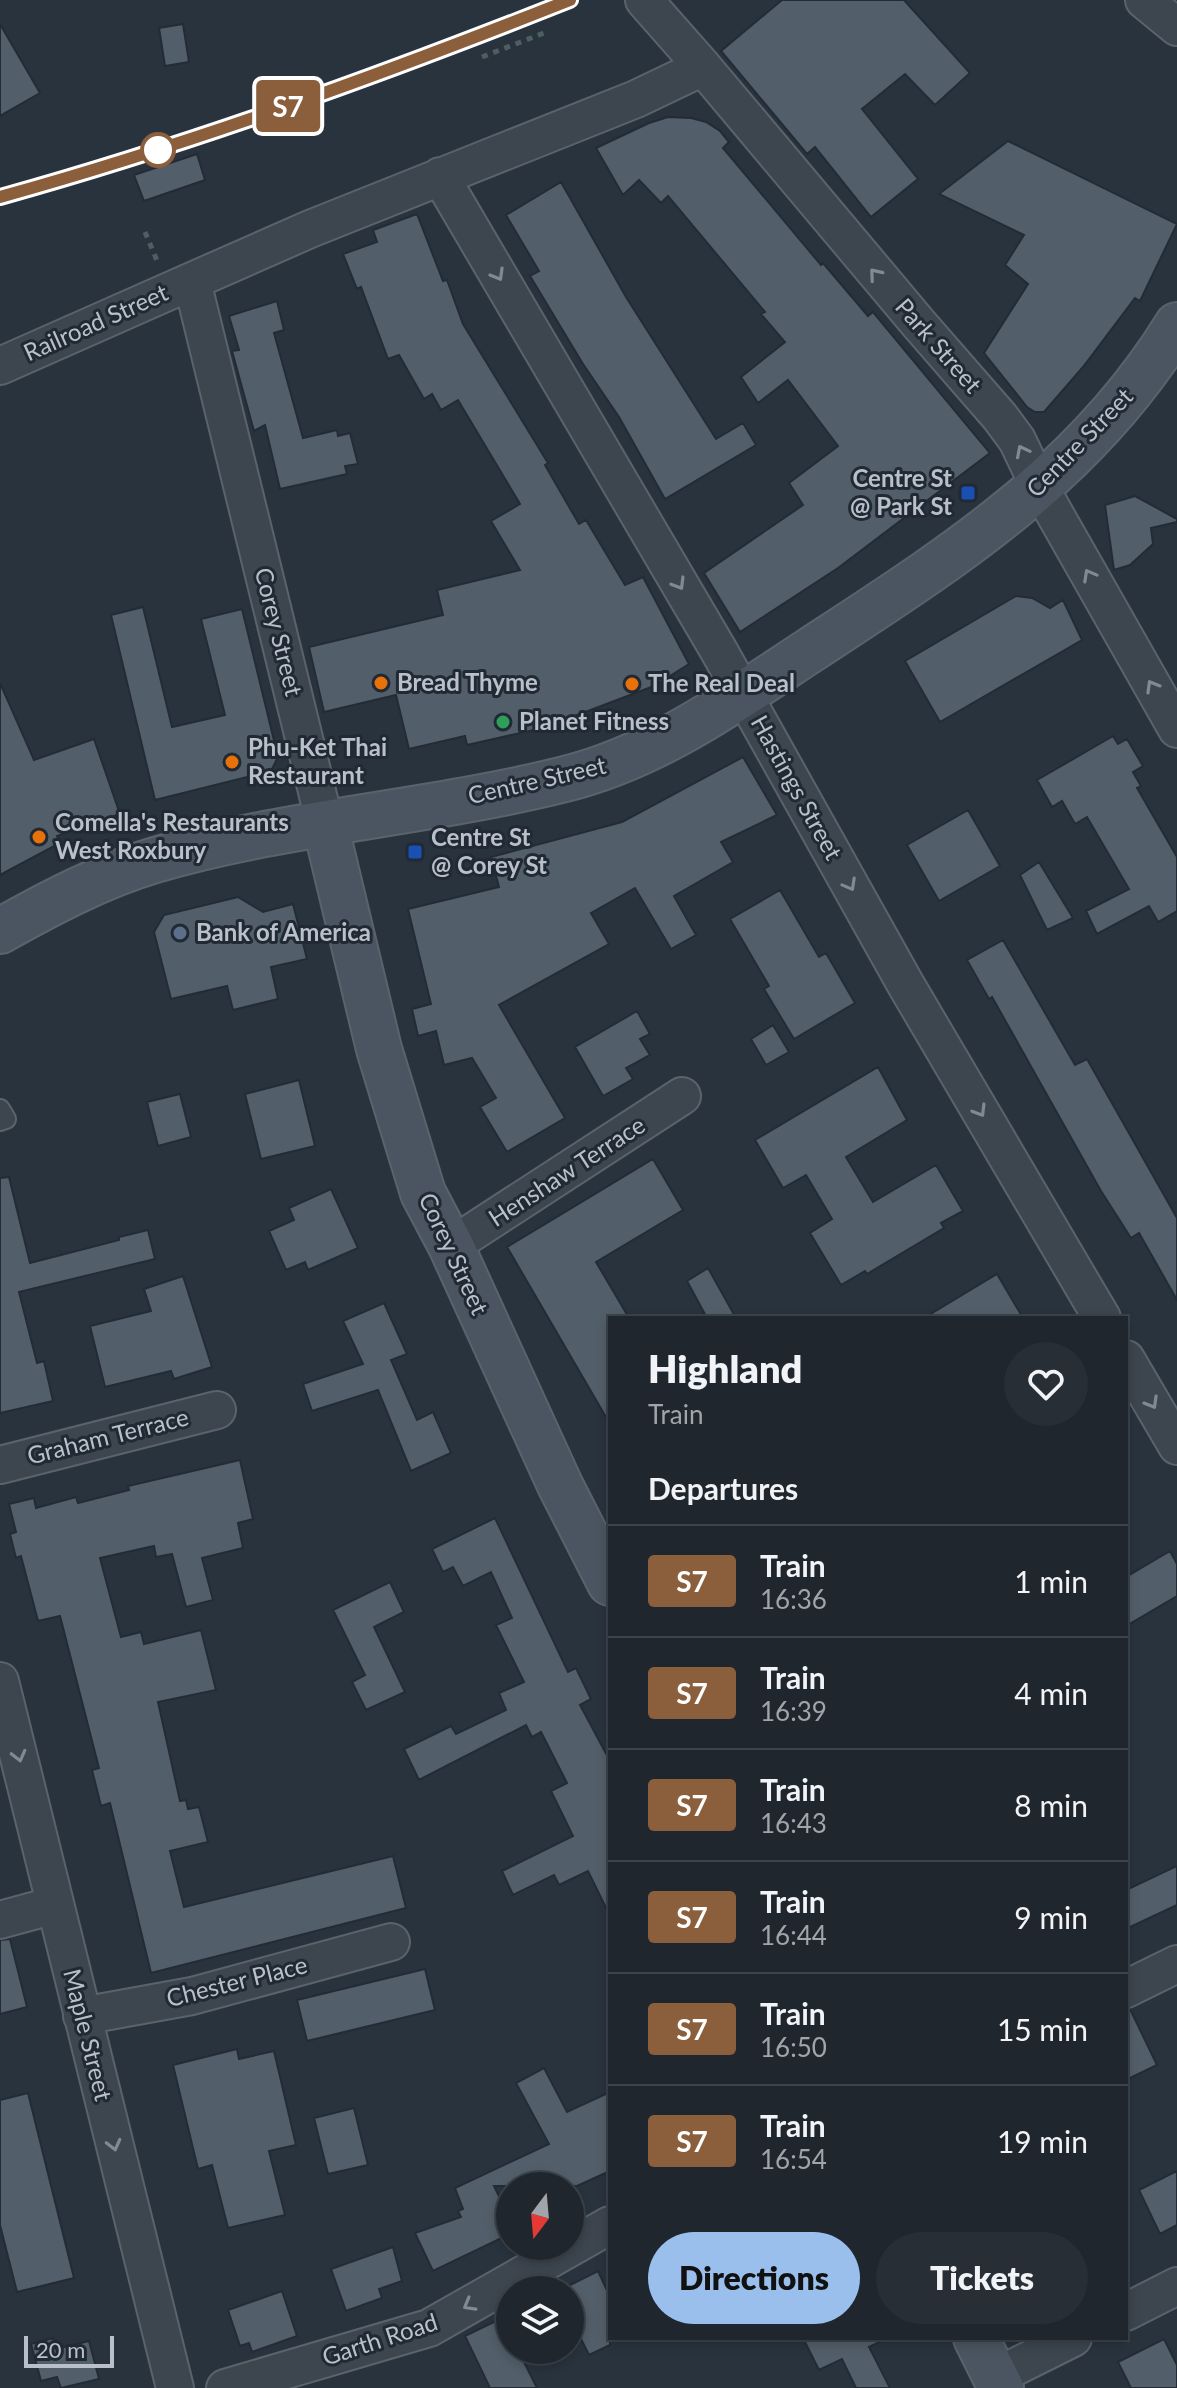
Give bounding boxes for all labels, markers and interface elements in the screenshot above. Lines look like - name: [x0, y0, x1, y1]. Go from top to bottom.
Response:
- line badge: S7: [252, 80, 324, 132]
- text: S7: [272, 89, 304, 123]
- unlabelled marker: [141, 133, 175, 167]
- one-way arrow: [488, 266, 504, 281]
- one-way arrow: [871, 268, 885, 283]
- street label: Railroad Street: [19, 277, 172, 366]
- street label: Park Street: [890, 292, 988, 399]
- street label: Centre Street: [1020, 381, 1138, 503]
- one-way arrow: [1016, 445, 1032, 460]
- place label: Centre St @ Park St: [850, 463, 952, 520]
- marker: Centre St @ Park St: [959, 484, 977, 502]
- street label: Corey Street: [250, 565, 309, 699]
- one-way arrow: [1083, 569, 1098, 583]
- one-way arrow: [669, 576, 684, 590]
- place label: Bread Thyme: [397, 667, 538, 696]
- place label: The Real Deal: [648, 668, 795, 697]
- marker: Bread Thyme: [372, 674, 390, 692]
- marker: The Real Deal: [623, 675, 641, 693]
- one-way arrow: [1146, 680, 1162, 695]
- place label: Planet Fitness: [519, 706, 669, 735]
- street label: Hastings Street: [746, 710, 849, 865]
- marker: Planet Fitness: [494, 713, 512, 731]
- place label: Phu-Ket Thai Restaurant: [248, 732, 387, 789]
- street label: Centre Street: [465, 750, 609, 809]
- marker: Phu-Ket Thai Restaurant: [223, 753, 241, 771]
- place label: Comella's Restaurants West Roxbury: [55, 807, 289, 864]
- place label: Centre St @ Corey St: [431, 822, 547, 879]
- marker: Comella's Restaurants West Roxbury: [30, 828, 48, 846]
- marker: Centre St @ Corey St: [406, 843, 424, 861]
- one-way arrow: [840, 877, 856, 891]
- place label: Bank of America: [196, 917, 371, 946]
- marker: Bank of America: [171, 924, 189, 942]
- one-way arrow: [970, 1102, 985, 1117]
- street label: Henshaw Terrace: [483, 1109, 650, 1232]
- street label: Corey Street: [414, 1188, 495, 1319]
- button: heart: [1004, 1342, 1088, 1426]
- text: Highland: [648, 1345, 802, 1391]
- one-way arrow: [1142, 1394, 1157, 1408]
- text: Train: [648, 1398, 703, 1430]
- street label: Graham Terrace: [24, 1401, 191, 1470]
- text: Departures: [648, 1470, 798, 1506]
- text: Train: [760, 1547, 826, 1583]
- text: 1 min: [1014, 1563, 1088, 1599]
- text: S7: [676, 1564, 708, 1598]
- text: 16:36: [760, 1583, 827, 1615]
- text: Train: [760, 1659, 826, 1695]
- text: 4 min: [1014, 1675, 1088, 1711]
- text: S7: [676, 1676, 708, 1710]
- text: 16:39: [760, 1695, 827, 1727]
- one-way arrow: [10, 1749, 27, 1763]
- text: Train: [760, 1771, 826, 1807]
- text: 8 min: [1014, 1787, 1088, 1823]
- text: S7: [676, 1788, 708, 1822]
- text: 16:43: [760, 1807, 827, 1839]
- text: Train: [760, 1883, 826, 1919]
- text: 9 min: [1014, 1899, 1088, 1935]
- text: S7: [676, 1900, 708, 1934]
- text: 16:44: [760, 1919, 827, 1951]
- street label: Chester Place: [163, 1949, 310, 2012]
- street label: Maple Street: [58, 1966, 119, 2104]
- text: Train: [760, 1995, 826, 2031]
- text: 15 min: [997, 2011, 1088, 2047]
- text: S7: [676, 2012, 708, 2046]
- text: 16:50: [760, 2031, 827, 2063]
- text: Train: [760, 2107, 826, 2143]
- text: 19 min: [997, 2123, 1088, 2159]
- text: S7: [676, 2124, 708, 2158]
- one-way arrow: [105, 2137, 122, 2151]
- text: 16:54: [760, 2143, 827, 2175]
- north arrow: [496, 2172, 584, 2260]
- map controls: [496, 2172, 584, 2364]
- button: Directions: [648, 2232, 860, 2324]
- button: Tickets: [876, 2232, 1088, 2324]
- button: layers: [496, 2276, 584, 2364]
- one-way arrow: [463, 2295, 478, 2311]
- street label: Garth Road: [318, 2306, 441, 2371]
- scale bar: [24, 2332, 114, 2368]
- text: 20 m: [36, 2336, 85, 2363]

